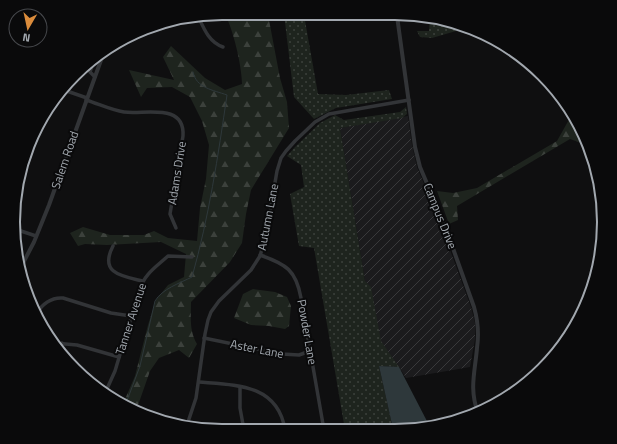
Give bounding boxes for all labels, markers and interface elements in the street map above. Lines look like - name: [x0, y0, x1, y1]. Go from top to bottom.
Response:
- north arrow: [8, 8, 48, 48]
- text: N: [21, 29, 31, 46]
- street label: Salem Road: [46, 128, 83, 191]
- street label: Adams Drive: [162, 140, 191, 206]
- street label: Campus Drive: [419, 180, 462, 252]
- street label: Autumn Lane: [252, 182, 283, 252]
- street label: Tanner Avenue: [110, 280, 151, 357]
- street label: Powder Lane: [292, 298, 323, 366]
- street label: Aster Lane: [229, 334, 285, 363]

